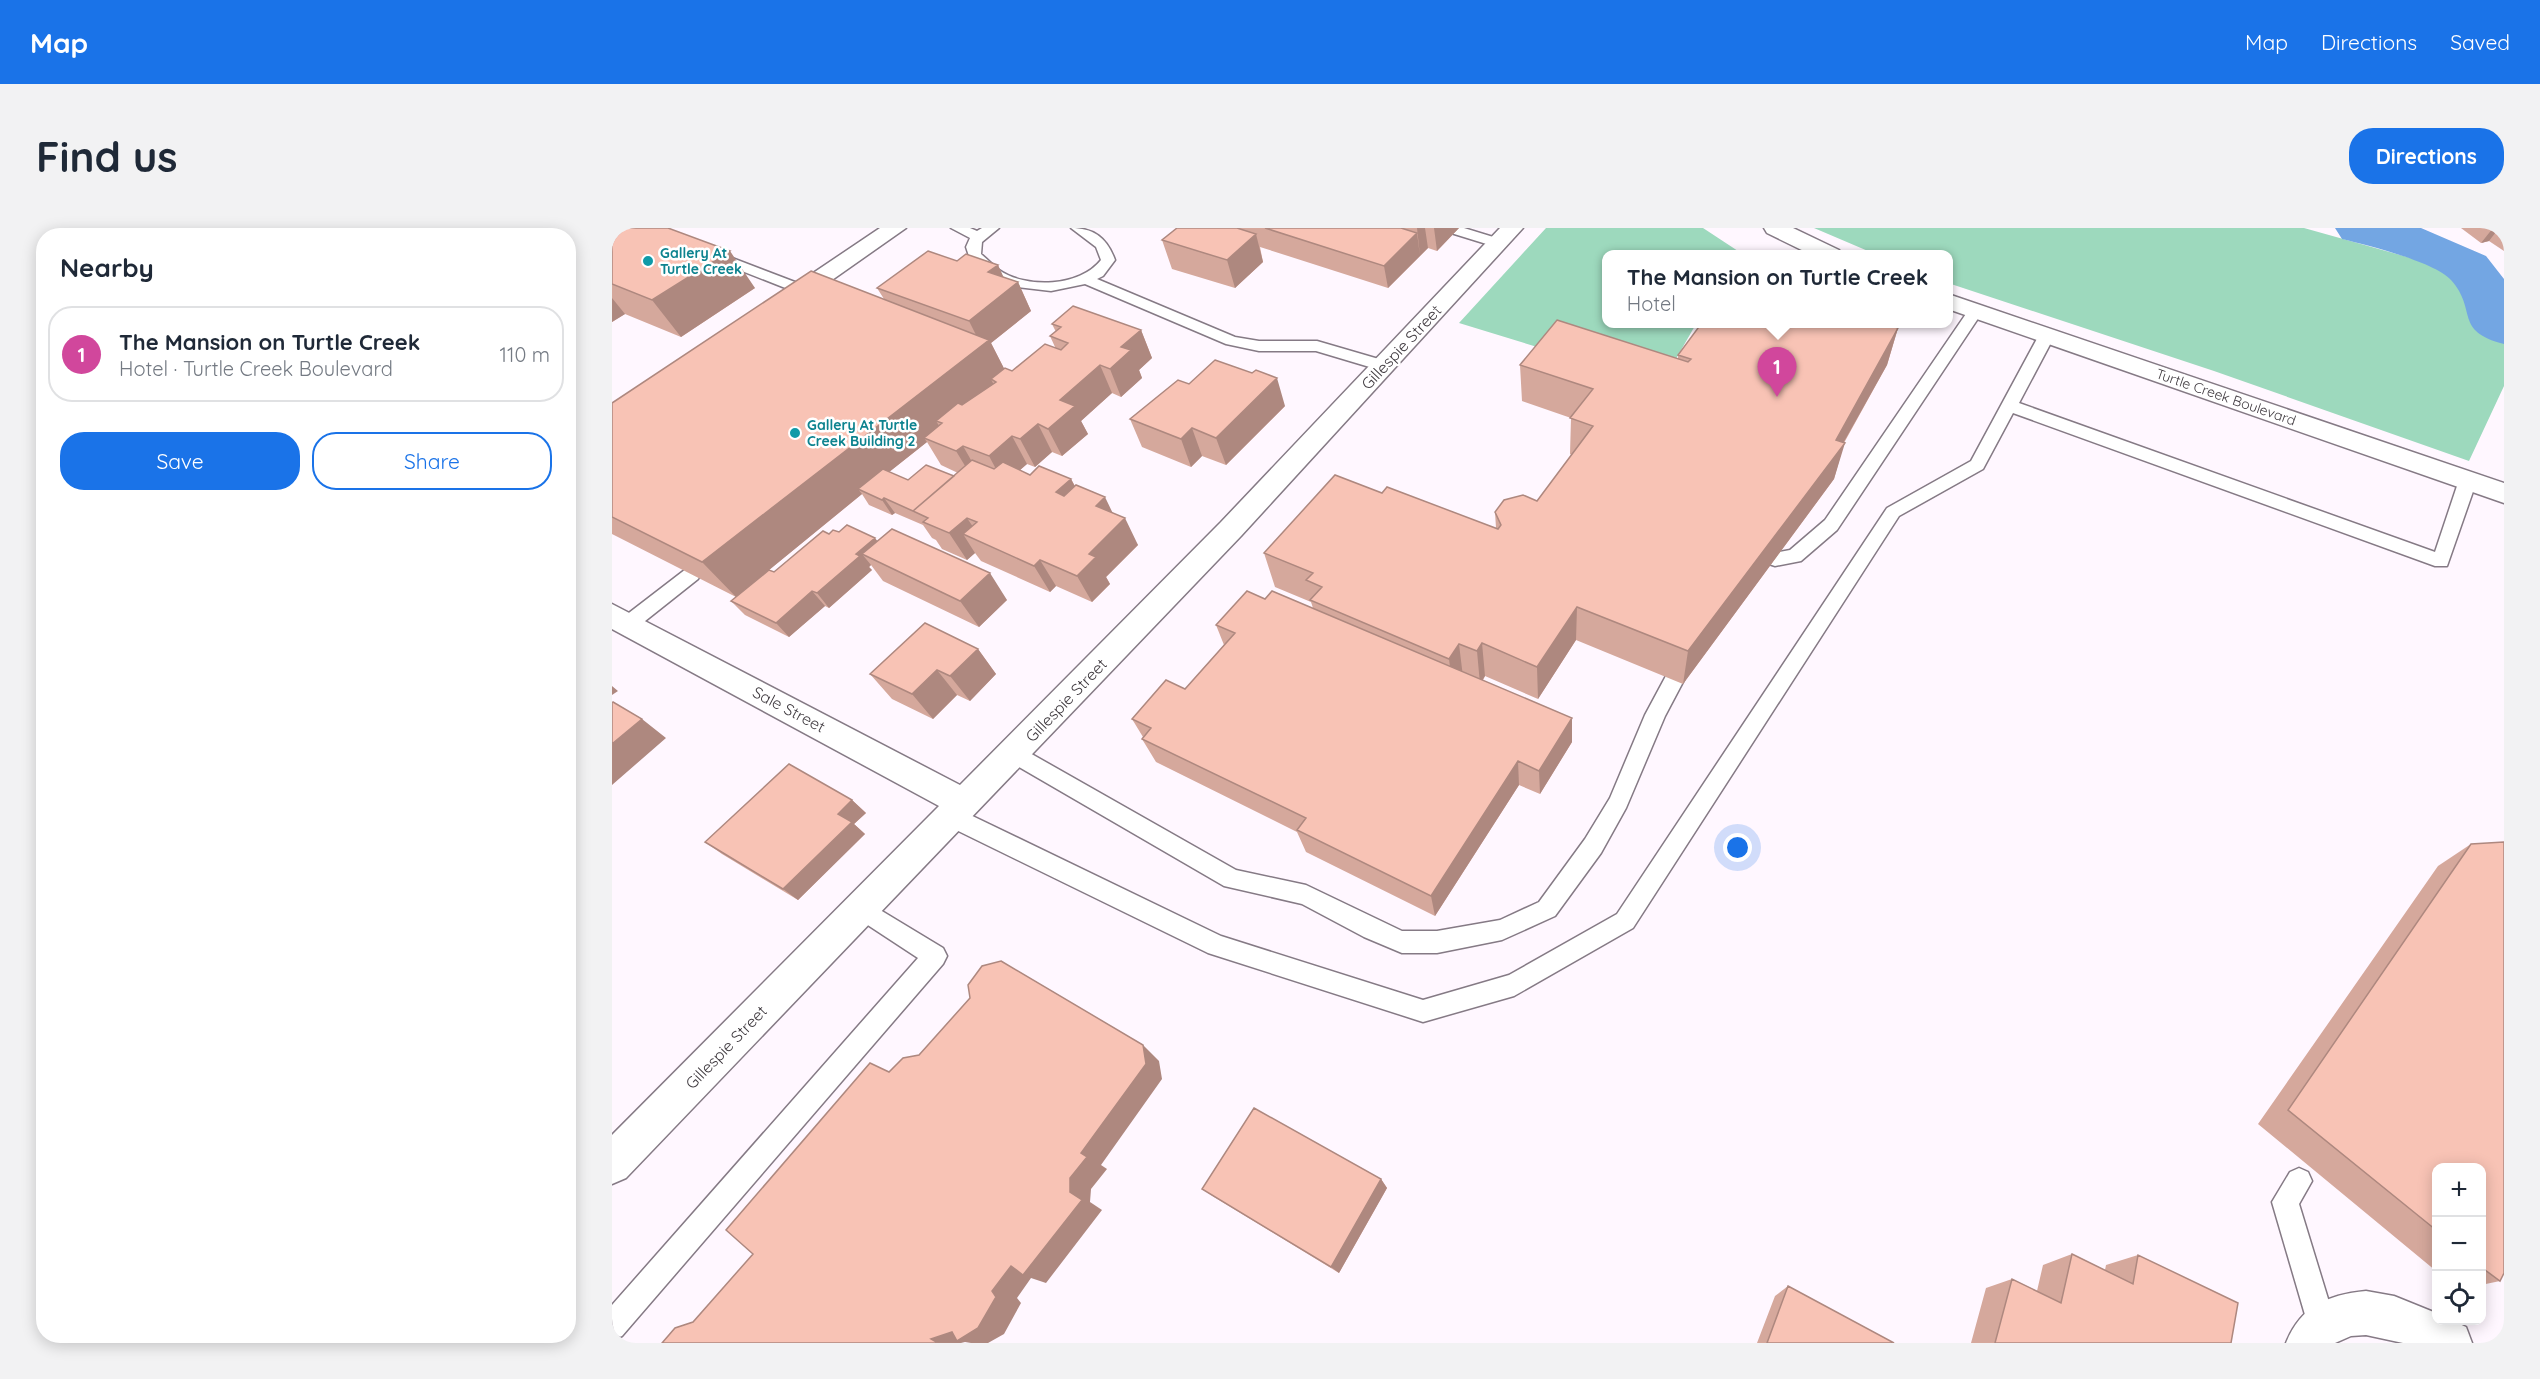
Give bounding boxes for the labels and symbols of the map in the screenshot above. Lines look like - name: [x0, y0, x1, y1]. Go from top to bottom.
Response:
- place label: Gallery At Turtle Creek: [660, 244, 742, 278]
- marker: Gallery At Turtle Creek: [641, 254, 655, 268]
- street label: Gillespie Street: [1357, 300, 1445, 394]
- pin: 1: [1758, 348, 1796, 397]
- street label: Turtle Creek Boulevard: [2154, 365, 2298, 429]
- place label: Gallery At Turtle Creek Building 2: [807, 416, 917, 450]
- marker: Gallery At Turtle Creek Building 2: [788, 426, 802, 440]
- street label: Gillespie Street: [1021, 654, 1111, 746]
- street label: Sale Street: [749, 682, 829, 736]
- your location: [1723, 833, 1752, 862]
- street label: Gillespie Street: [681, 1001, 771, 1093]

